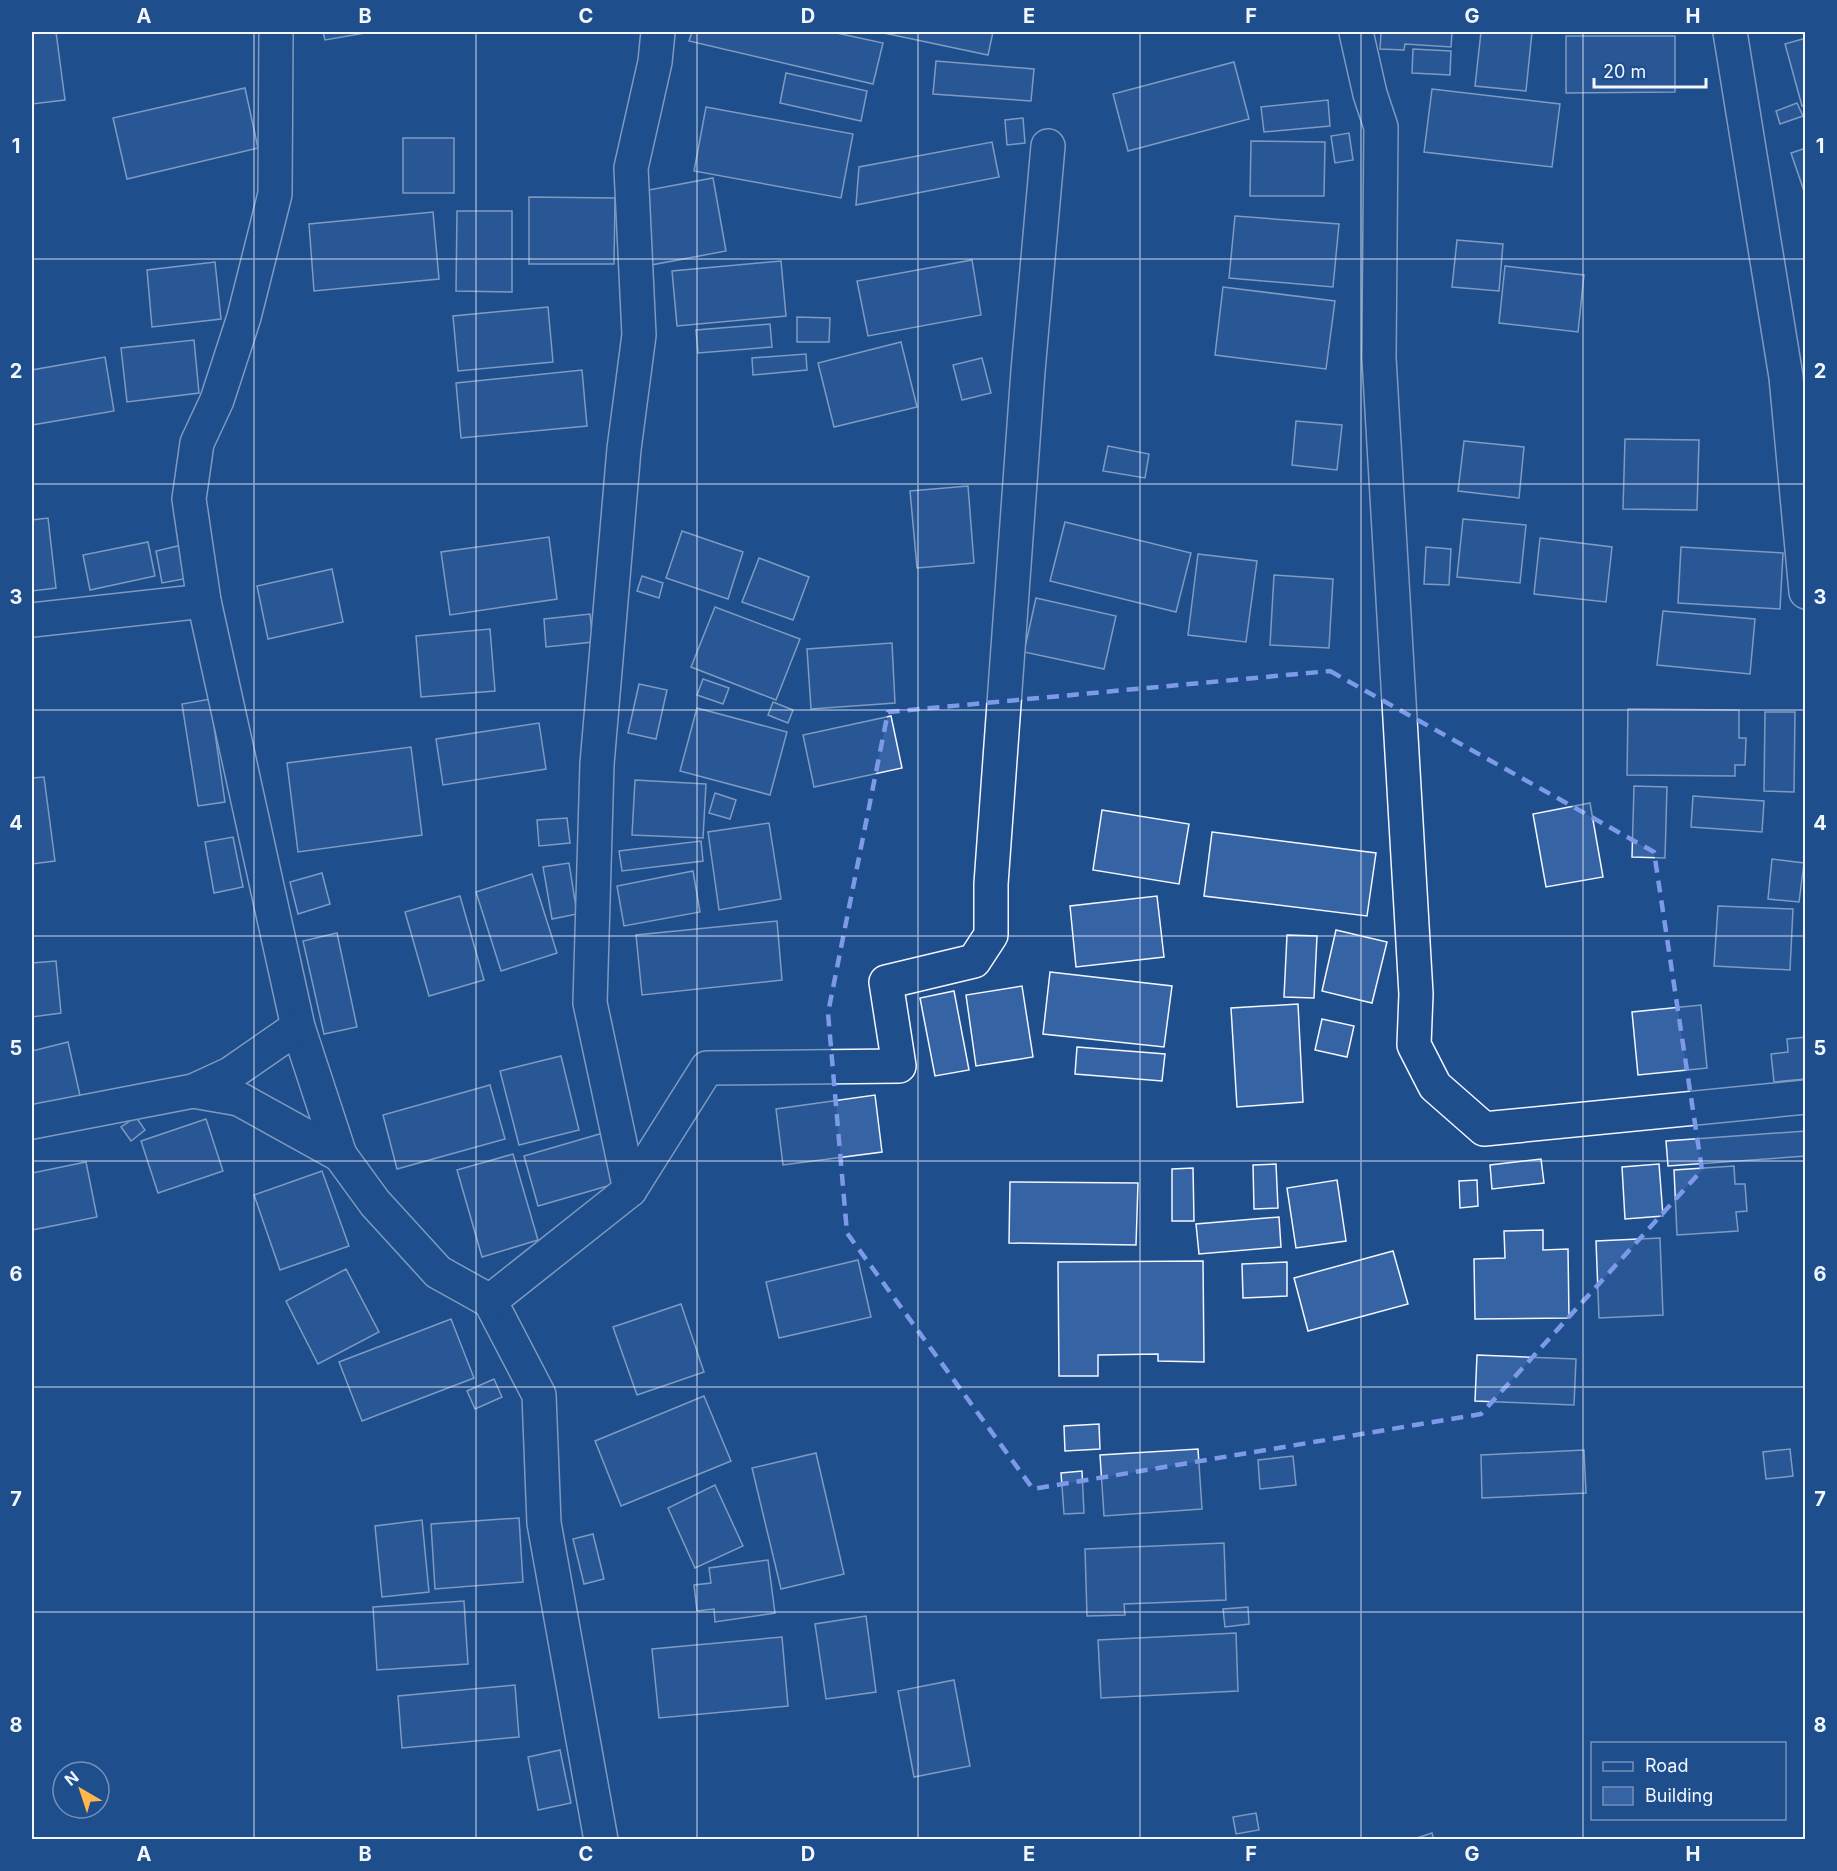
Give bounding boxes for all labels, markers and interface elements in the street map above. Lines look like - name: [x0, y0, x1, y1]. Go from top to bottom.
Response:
- text: A: [137, 4, 152, 28]
- text: B: [358, 4, 372, 28]
- text: C: [579, 4, 593, 28]
- text: D: [801, 4, 815, 28]
- text: E: [1023, 4, 1035, 28]
- text: F: [1245, 4, 1257, 28]
- text: G: [1464, 4, 1480, 28]
- text: H: [1686, 4, 1700, 28]
- scale bar: [1594, 51, 1706, 89]
- text: 20 m: [1603, 61, 1646, 82]
- text: 1: [12, 134, 20, 158]
- text: 1: [1816, 134, 1824, 158]
- text: 2: [10, 359, 22, 383]
- text: 2: [1814, 359, 1826, 383]
- text: 3: [10, 585, 22, 609]
- text: 3: [1814, 585, 1826, 609]
- text: 4: [9, 811, 23, 835]
- text: 4: [1813, 811, 1827, 835]
- text: 5: [10, 1036, 22, 1060]
- text: 5: [1814, 1036, 1826, 1060]
- text: 6: [10, 1262, 23, 1286]
- text: 6: [1814, 1262, 1827, 1286]
- text: 7: [10, 1487, 22, 1511]
- text: 7: [1814, 1487, 1826, 1511]
- text: 8: [9, 1713, 23, 1737]
- text: 8: [1813, 1713, 1827, 1737]
- legend: [1591, 1742, 1786, 1820]
- text: Road: [1645, 1755, 1688, 1776]
- north arrow: [51, 1760, 111, 1820]
- text: N: [61, 1767, 83, 1790]
- text: Building: [1645, 1785, 1713, 1806]
- text: A: [137, 1842, 152, 1866]
- text: B: [358, 1842, 372, 1866]
- text: C: [579, 1842, 593, 1866]
- text: D: [801, 1842, 815, 1866]
- text: E: [1023, 1842, 1035, 1866]
- text: F: [1245, 1842, 1257, 1866]
- text: G: [1464, 1842, 1480, 1866]
- text: H: [1686, 1842, 1700, 1866]

